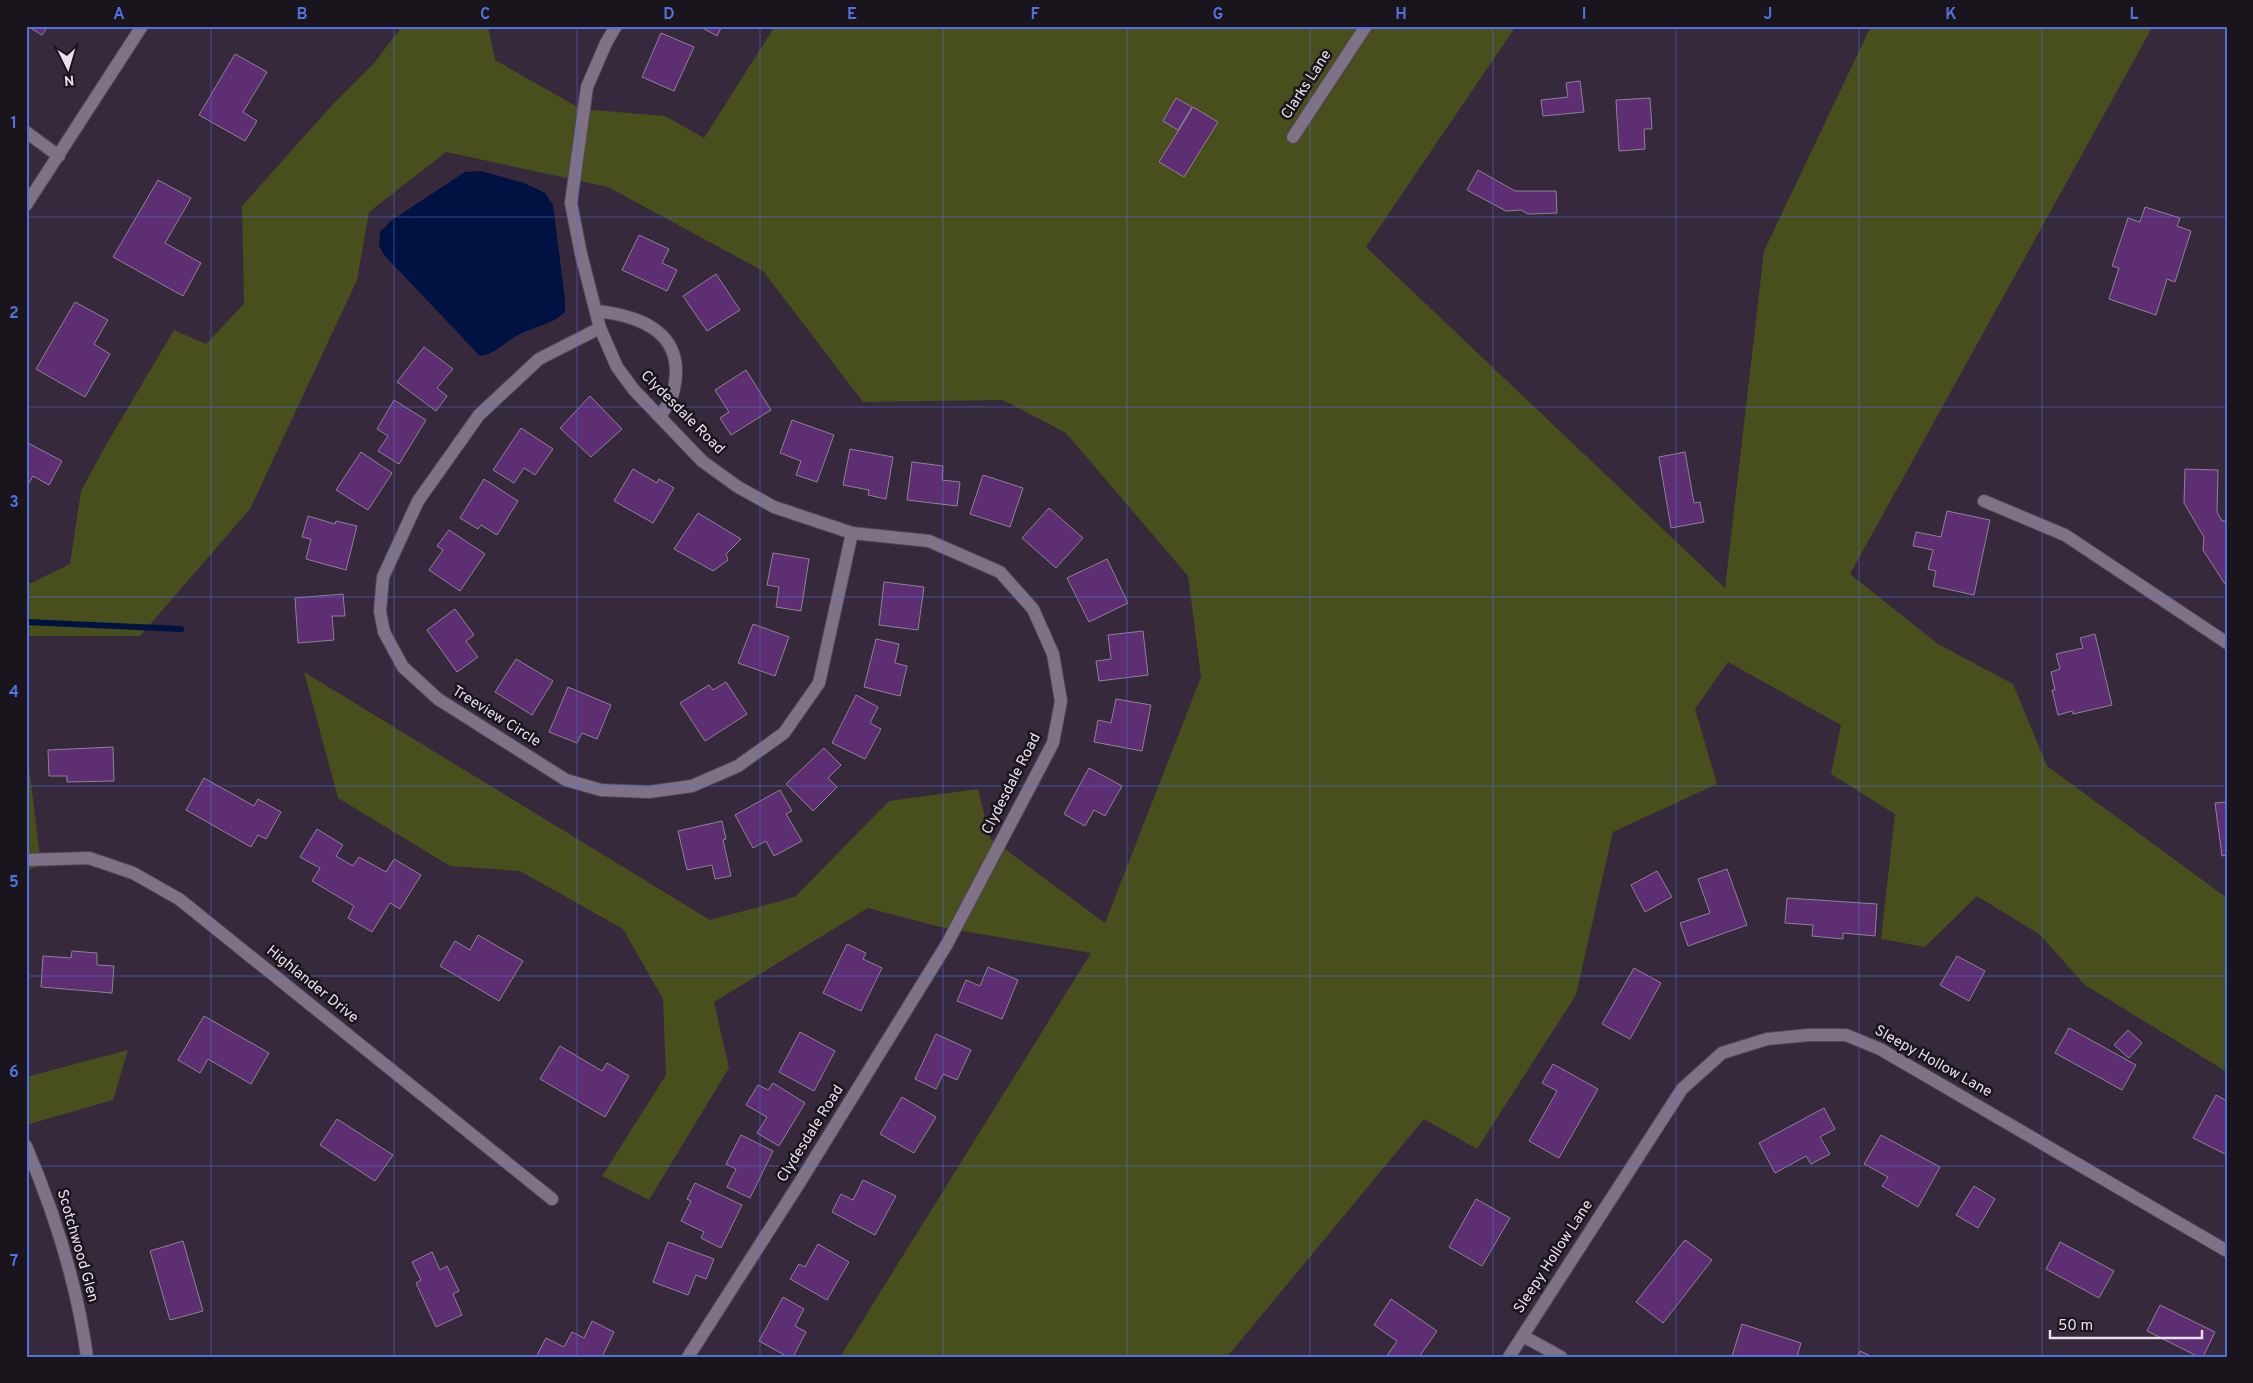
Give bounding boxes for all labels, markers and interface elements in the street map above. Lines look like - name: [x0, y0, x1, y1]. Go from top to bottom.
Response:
- text: A: [113, 5, 125, 25]
- text: B: [296, 5, 308, 25]
- text: C: [480, 5, 490, 25]
- text: D: [663, 5, 675, 25]
- text: E: [847, 5, 857, 25]
- text: F: [1030, 5, 1040, 25]
- text: G: [1213, 5, 1223, 25]
- text: H: [1395, 5, 1407, 25]
- text: I: [1582, 5, 1586, 25]
- text: J: [1764, 5, 1772, 25]
- text: K: [1945, 5, 1957, 25]
- text: L: [2129, 5, 2139, 25]
- north arrow: [42, 42, 92, 92]
- street label: Clarks Lane: [1278, 47, 1336, 123]
- text: N: [63, 71, 75, 88]
- text: 1: [11, 114, 17, 134]
- text: 2: [9, 304, 19, 324]
- street label: Clydesdale Road: [636, 367, 728, 459]
- text: 3: [9, 493, 19, 513]
- street label: Treeview Circle: [448, 682, 544, 752]
- text: 4: [9, 683, 19, 703]
- street label: Clydesdale Road: [978, 730, 1046, 838]
- text: 5: [9, 873, 19, 893]
- street label: Highlander Drive: [262, 942, 362, 1028]
- street label: Sleepy Hollow Lane: [1871, 1022, 1995, 1102]
- text: 6: [9, 1063, 19, 1083]
- street label: Clydesdale Road: [773, 1082, 849, 1186]
- street label: Scotchwood Glen: [52, 1187, 102, 1305]
- street label: Sleepy Hollow Lane: [1510, 1197, 1598, 1317]
- text: 7: [10, 1252, 18, 1272]
- scale bar: [2050, 1308, 2203, 1340]
- text: 50 m: [2058, 1317, 2093, 1336]

